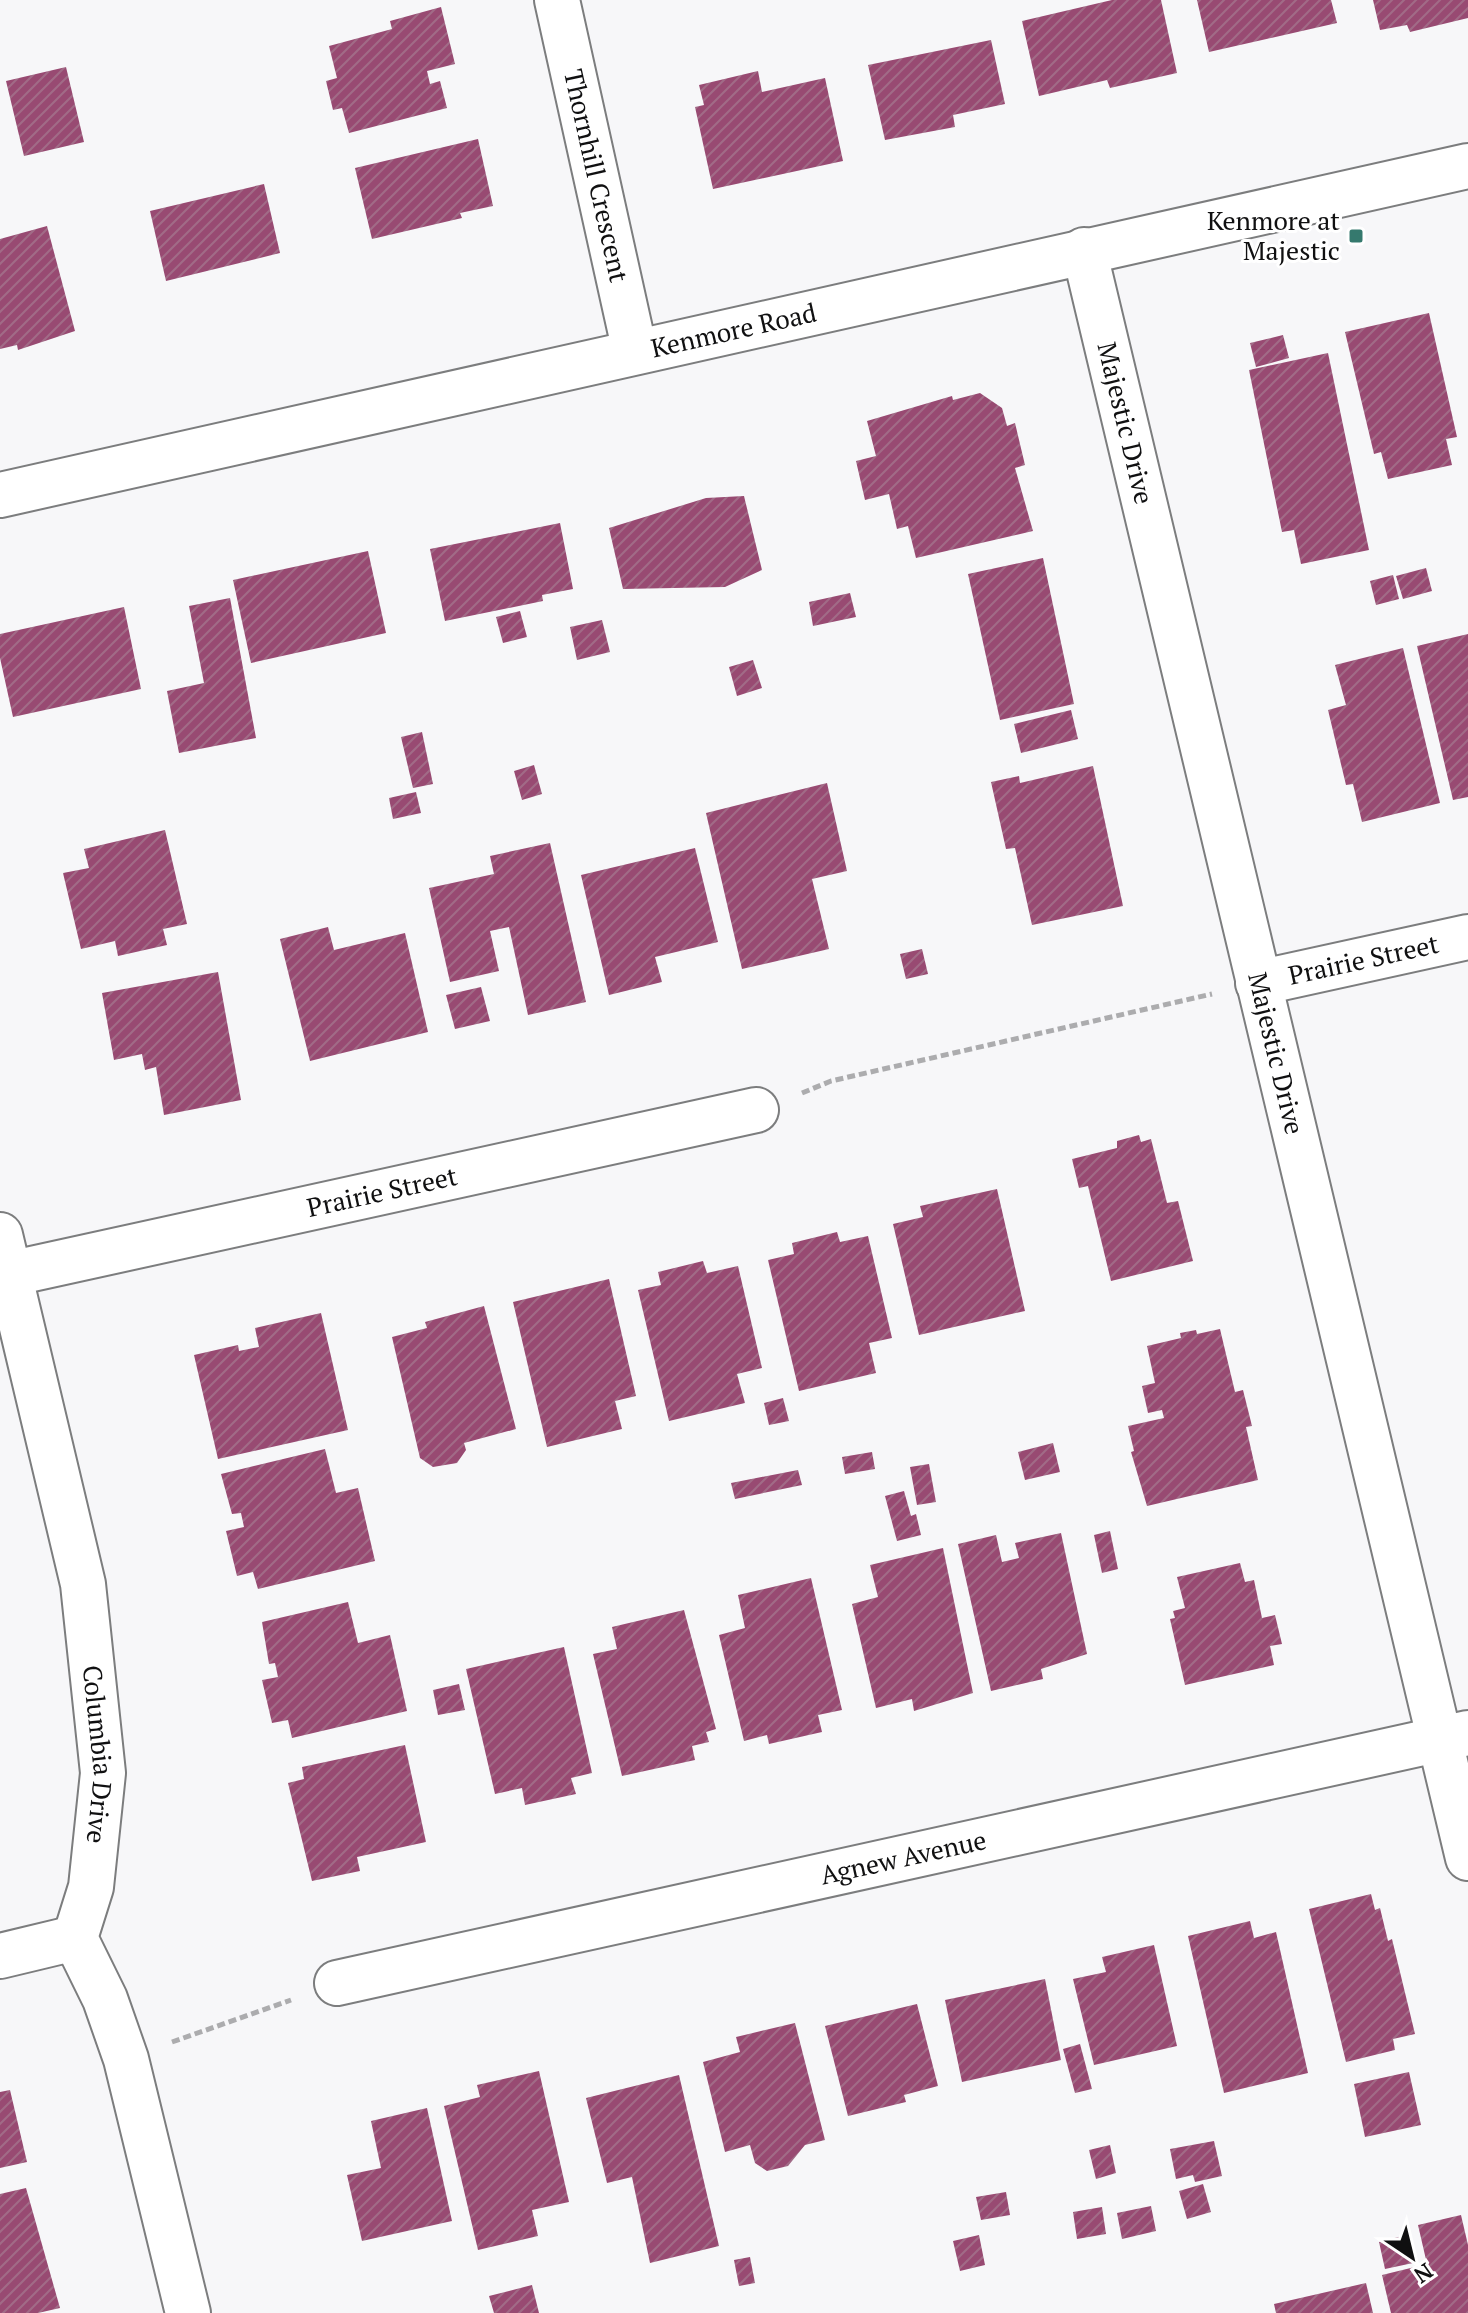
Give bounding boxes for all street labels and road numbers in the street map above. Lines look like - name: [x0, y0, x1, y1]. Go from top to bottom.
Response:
- street label: Thornhill Crescent: [557, 66, 637, 286]
- street label: Kenmore Road: [648, 295, 819, 365]
- street label: Majestic Drive: [1091, 338, 1162, 507]
- street label: Prairie Street: [1285, 926, 1442, 992]
- street label: Majestic Drive: [1241, 969, 1313, 1138]
- street label: Prairie Street: [304, 1158, 461, 1224]
- street label: Columbia Drive: [76, 1663, 121, 1845]
- street label: Agnew Avenue: [817, 1822, 989, 1892]

